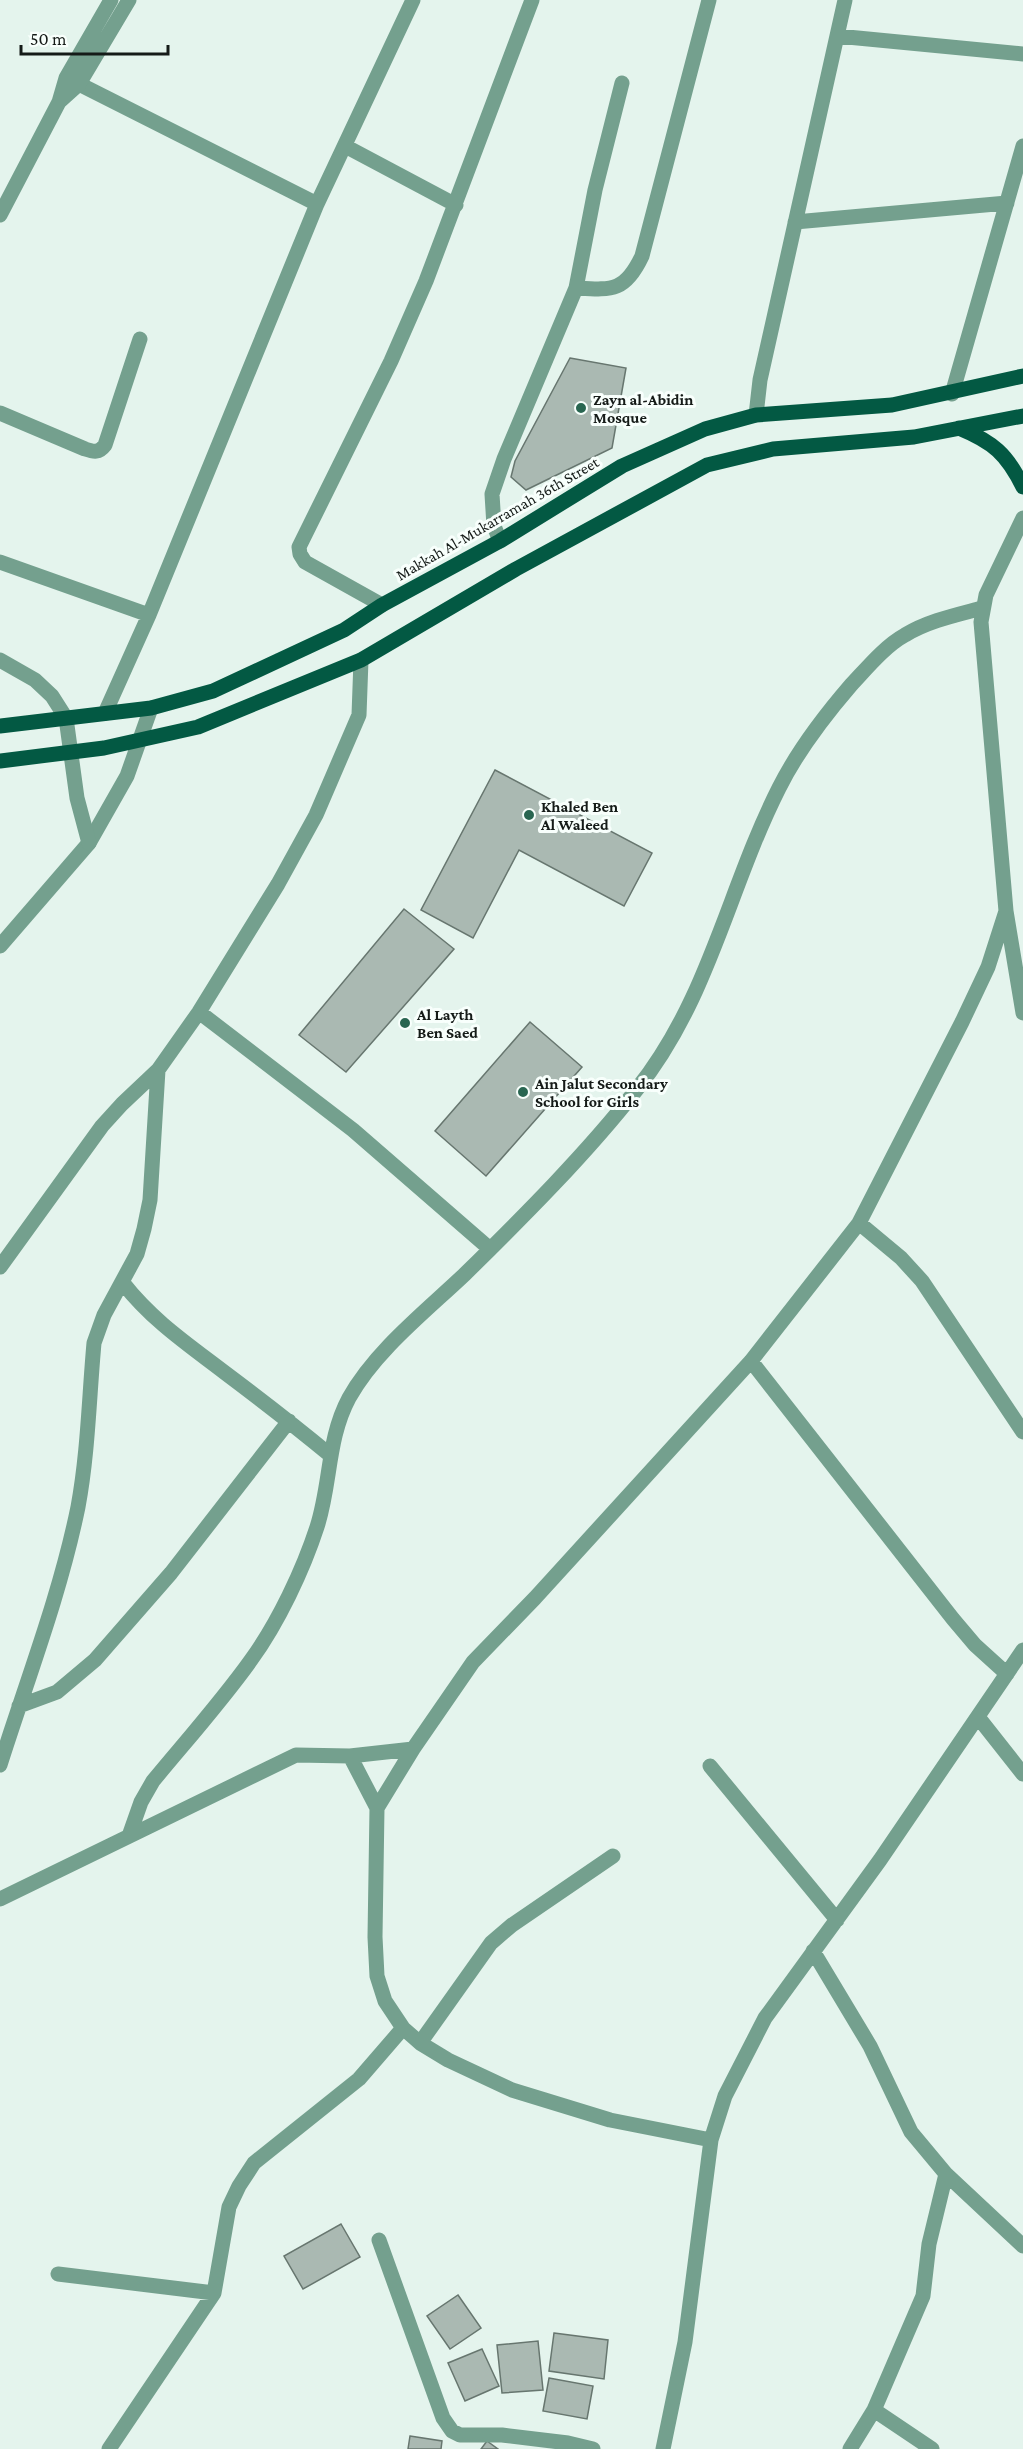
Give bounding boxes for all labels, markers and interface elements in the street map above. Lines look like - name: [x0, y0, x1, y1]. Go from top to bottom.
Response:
- scale bar: [21, 18, 168, 56]
- text: 50 m: [30, 29, 67, 49]
- place label: Zayn al-Abidin Mosque: [593, 391, 693, 426]
- marker: Zayn al-Abidin Mosque: [574, 401, 588, 415]
- street label: Makkah Al-Mukarramah 36th Street: [393, 453, 602, 584]
- place label: Khaled Ben Al Waleed: [540, 798, 618, 833]
- marker: Khaled Ben Al Waleed: [522, 808, 536, 822]
- place label: Al Layth Ben Saed: [416, 1006, 478, 1041]
- marker: Al Layth Ben Saed: [398, 1016, 412, 1030]
- place label: Ain Jalut Secondary School for Girls: [534, 1075, 668, 1110]
- marker: Ain Jalut Secondary School for Girls: [516, 1085, 530, 1099]

